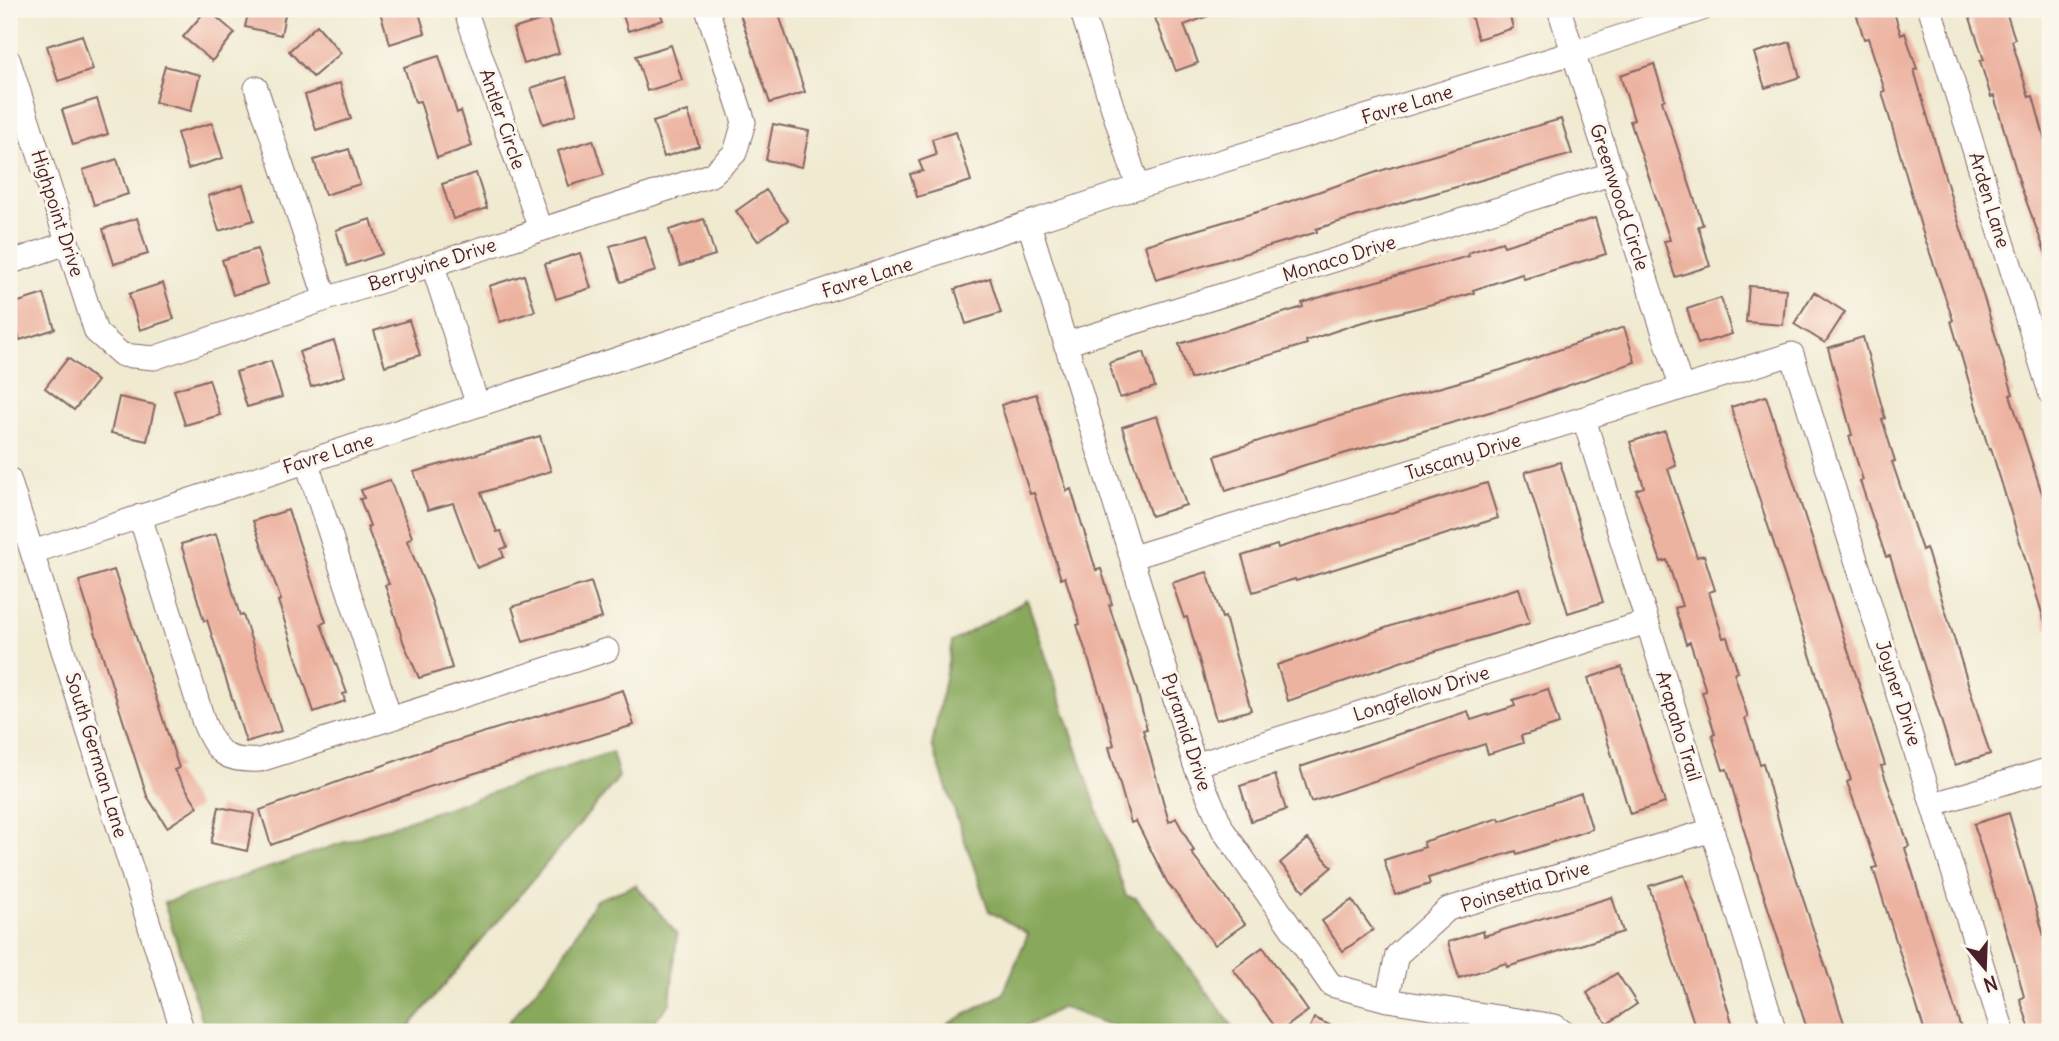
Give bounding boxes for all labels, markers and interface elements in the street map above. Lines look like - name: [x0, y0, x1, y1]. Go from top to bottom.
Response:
- street label: Antler Circle: [475, 66, 531, 172]
- street label: Favre Lane: [1358, 79, 1456, 129]
- street label: Greenwood Circle: [1585, 121, 1655, 273]
- street label: Highpoint Drive: [26, 147, 90, 279]
- street label: Arden Lane: [1964, 149, 2016, 251]
- street label: Monaco Drive: [1279, 229, 1399, 287]
- street label: Berryvine Drive: [365, 232, 499, 296]
- street label: Favre Lane: [819, 251, 915, 303]
- street label: Favre Lane: [280, 427, 376, 479]
- street label: Tuscany Drive: [1402, 427, 1524, 485]
- street label: Joyner Drive: [1871, 637, 1927, 749]
- street label: Longfellow Drive: [1350, 660, 1492, 726]
- street label: Arapaho Trail: [1651, 668, 1707, 784]
- street label: South German Lane: [60, 670, 134, 840]
- street label: Pyramid Drive: [1157, 670, 1217, 794]
- street label: Poinsettia Drive: [1458, 855, 1592, 917]
- north arrow: [1951, 932, 2021, 1002]
- text: N: [1980, 971, 2001, 998]

